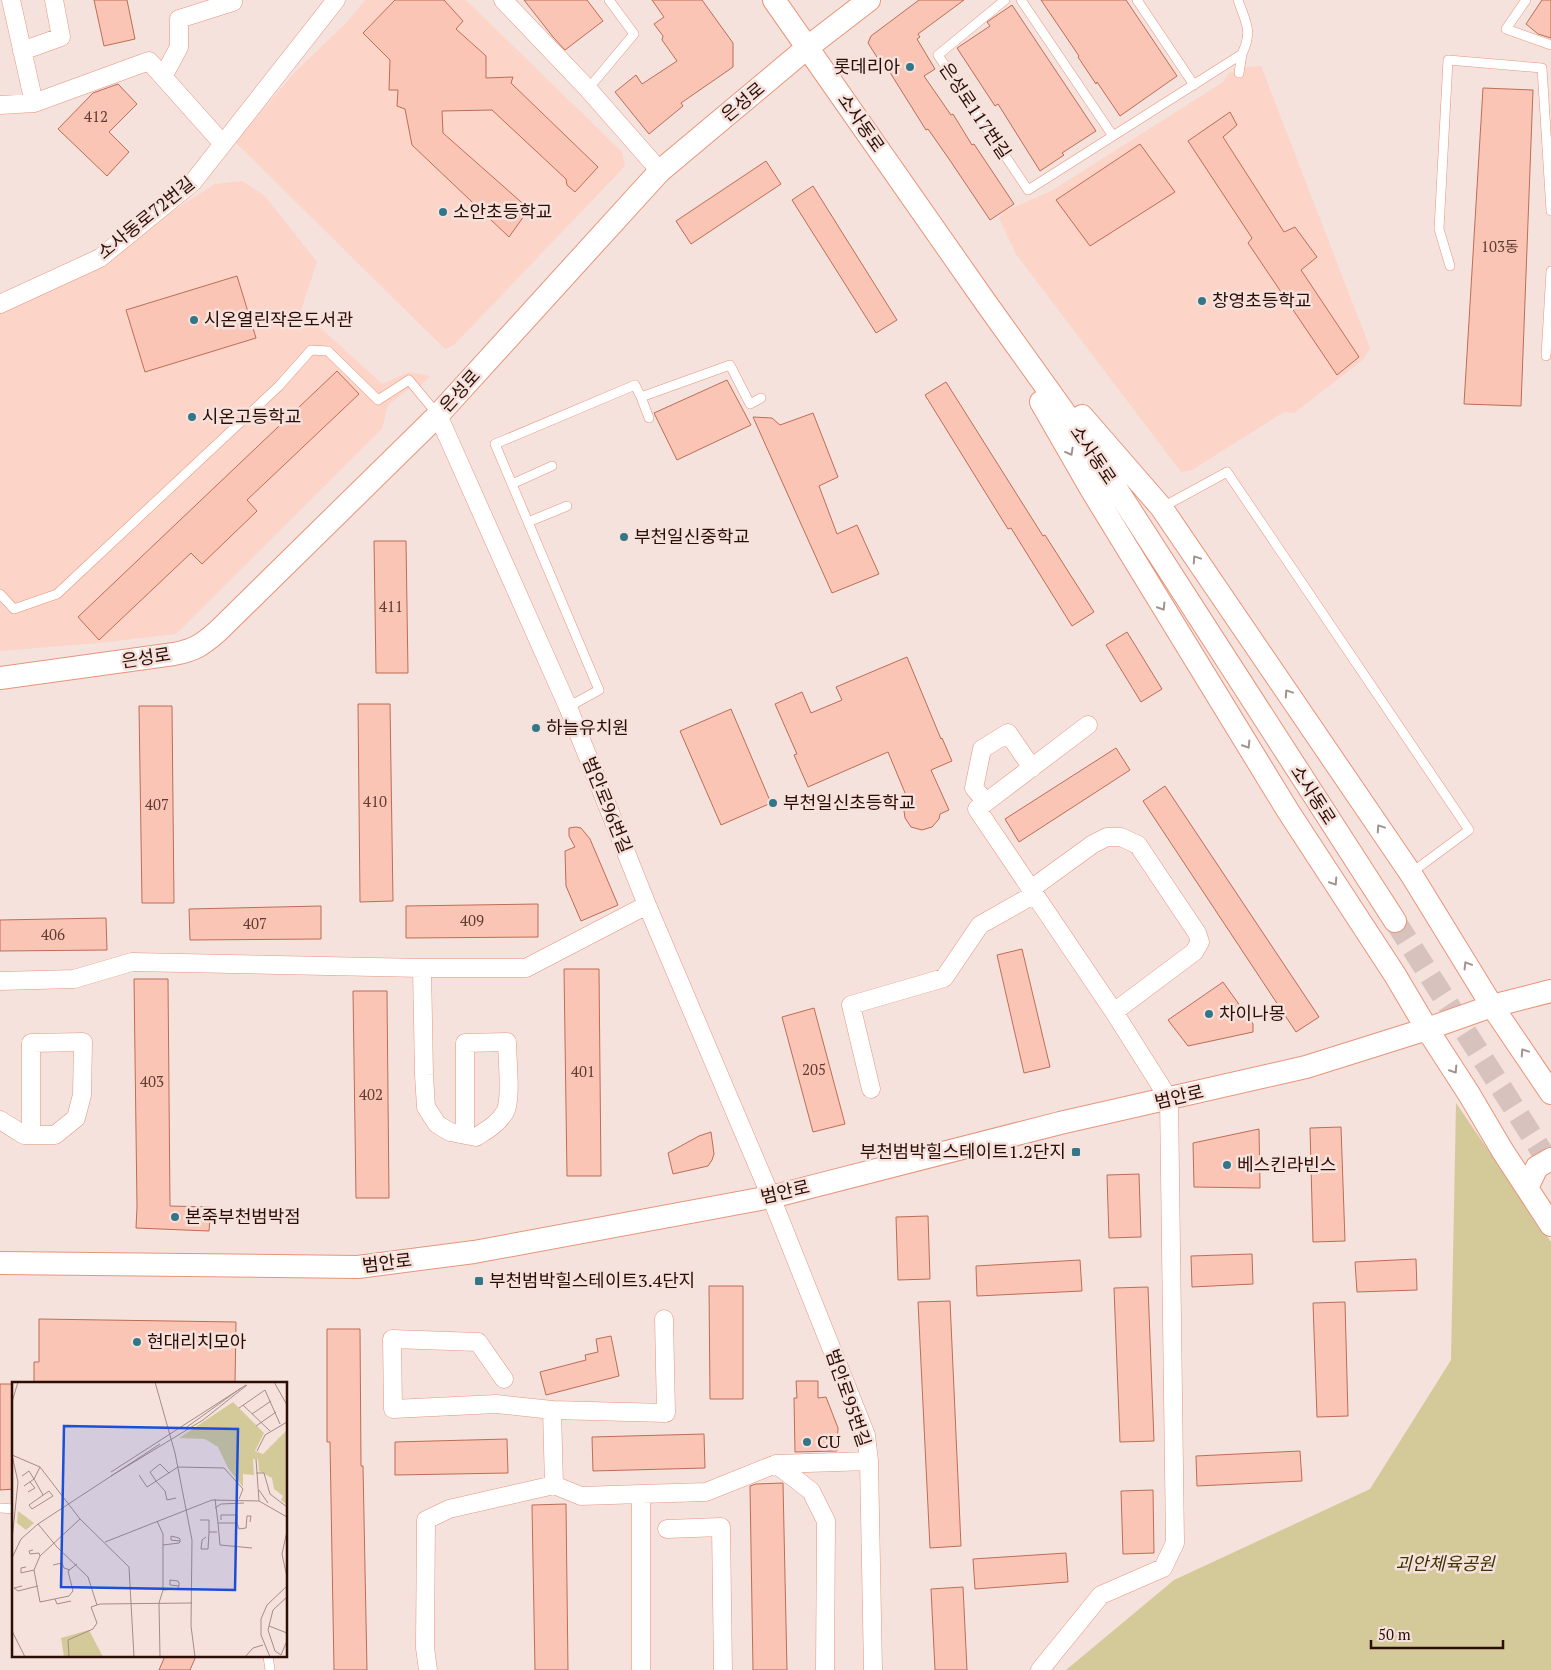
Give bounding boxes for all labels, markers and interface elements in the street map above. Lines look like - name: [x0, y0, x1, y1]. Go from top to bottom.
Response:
- place label: 롯데리아: [834, 54, 900, 78]
- street label: 은성로117번길: [935, 57, 1017, 163]
- marker: 롯데리아: [904, 61, 916, 73]
- street label: 은성로: [716, 76, 769, 126]
- street label: 소사동로: [833, 88, 891, 156]
- house number: 412: [84, 106, 108, 126]
- street label: 소사동로72번길: [92, 171, 199, 264]
- place label: 소안초등학교: [453, 199, 552, 223]
- marker: 소안초등학교: [437, 206, 449, 218]
- house number: 103동: [1481, 236, 1519, 256]
- place label: 창영초등학교: [1212, 288, 1311, 312]
- marker: 창영초등학교: [1196, 295, 1208, 307]
- place label: 시온열린작은도서관: [204, 307, 353, 331]
- marker: 시온열린작은도서관: [188, 314, 200, 326]
- street label: 은성로: [434, 364, 485, 417]
- place label: 시온고등학교: [202, 404, 301, 428]
- marker: 시온고등학교: [186, 411, 198, 423]
- street label: 소사동로: [1065, 420, 1122, 489]
- one-way arrow: [1063, 447, 1073, 456]
- place label: 부천일신중학교: [634, 524, 750, 548]
- marker: 부천일신중학교: [618, 531, 630, 543]
- one-way arrow: [1193, 555, 1202, 565]
- house number: 411: [379, 596, 403, 616]
- one-way arrow: [1156, 601, 1166, 610]
- street label: 은성로: [119, 641, 172, 673]
- one-way arrow: [1285, 690, 1294, 699]
- place label: 하늘유치원: [546, 715, 629, 739]
- marker: 하늘유치원: [530, 722, 542, 734]
- one-way arrow: [1241, 740, 1251, 749]
- street label: 범안로96번길: [578, 753, 638, 856]
- street label: 소사동로: [1286, 760, 1342, 829]
- place label: 부천일신초등학교: [783, 790, 915, 814]
- house number: 410: [363, 791, 387, 811]
- house number: 407: [145, 794, 169, 814]
- marker: 부천일신초등학교: [767, 797, 779, 809]
- one-way arrow: [1377, 824, 1386, 833]
- one-way arrow: [1328, 877, 1338, 886]
- house number: 409: [460, 910, 484, 930]
- house number: 407: [243, 913, 267, 933]
- house number: 406: [41, 924, 65, 944]
- one-way arrow: [1463, 961, 1473, 970]
- place label: 차이나몽: [1219, 1001, 1285, 1025]
- marker: 차이나몽: [1203, 1008, 1215, 1020]
- one-way arrow: [1521, 1048, 1530, 1058]
- house number: 205: [802, 1059, 826, 1079]
- house number: 401: [571, 1061, 595, 1081]
- one-way arrow: [1447, 1065, 1457, 1074]
- house number: 403: [140, 1071, 164, 1091]
- street label: 범안로: [1152, 1079, 1206, 1113]
- house number: 402: [359, 1084, 383, 1104]
- place label: 부천범박힐스테이트1.2단지: [860, 1139, 1066, 1163]
- marker: 부천범박힐스테이트1.2단지: [1070, 1146, 1082, 1158]
- place label: 베스킨라빈스: [1237, 1152, 1336, 1176]
- marker: 베스킨라빈스: [1221, 1159, 1233, 1171]
- street label: 범안로: [758, 1174, 812, 1208]
- place label: 본죽부천범박점: [185, 1204, 301, 1228]
- marker: 본죽부천범박점: [169, 1211, 181, 1223]
- street label: 범안로: [361, 1247, 413, 1277]
- place label: 부천범박힐스테이트3.4단지: [489, 1268, 695, 1292]
- marker: 부천범박힐스테이트3.4단지: [473, 1275, 485, 1287]
- place label: 현대리치모아: [147, 1329, 247, 1353]
- marker: 현대리치모아: [131, 1336, 143, 1348]
- street label: 범안로95번길: [821, 1346, 877, 1450]
- inset map: [12, 1382, 288, 1658]
- place label: CU: [817, 1429, 841, 1453]
- marker: CU: [801, 1436, 813, 1448]
- park label: 괴안체육공원: [1395, 1551, 1496, 1575]
- scale bar: [1371, 1618, 1504, 1650]
- text: 50 m: [1378, 1624, 1411, 1644]

